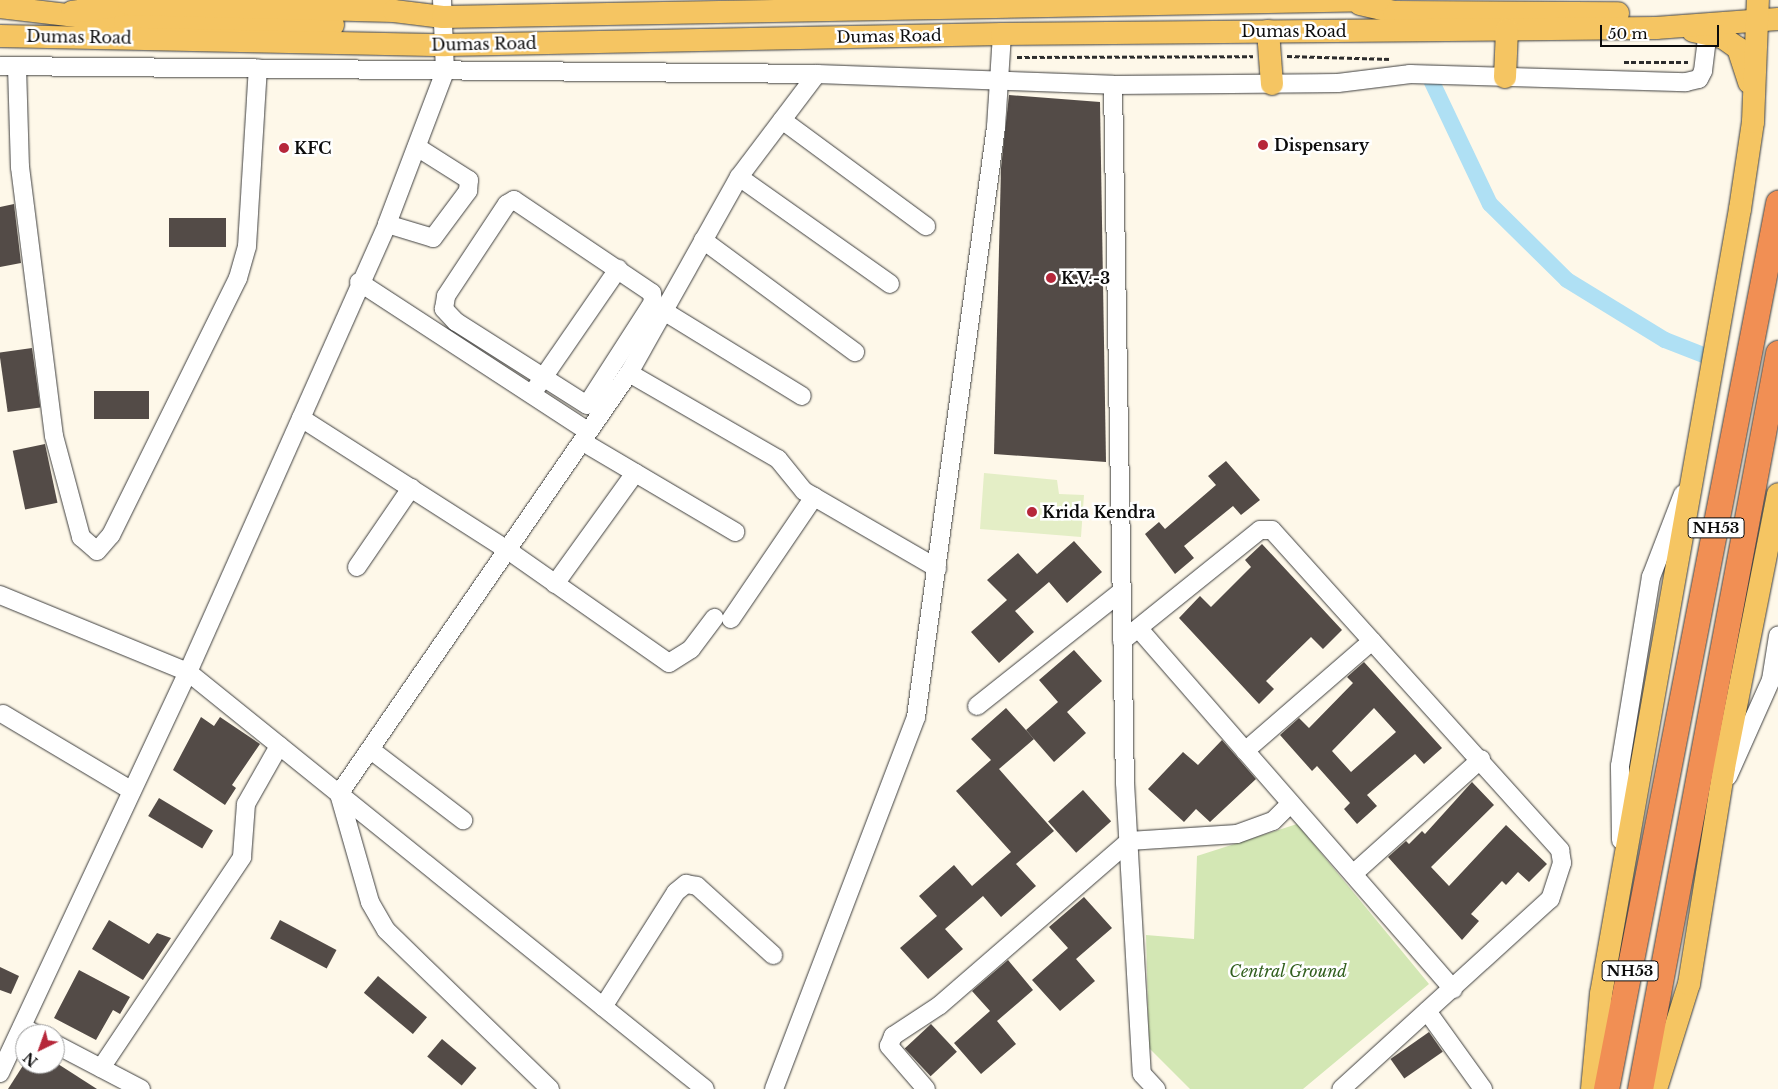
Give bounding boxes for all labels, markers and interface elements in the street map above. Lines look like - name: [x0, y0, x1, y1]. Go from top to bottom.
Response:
- scale bar: [1603, 15, 1722, 47]
- street label: Dumas Road: [1241, 21, 1347, 41]
- text: 50 m: [1608, 24, 1648, 43]
- street label: Dumas Road: [836, 25, 942, 47]
- street label: Dumas Road: [26, 26, 132, 48]
- street label: Dumas Road: [431, 33, 537, 55]
- place label: Dispensary: [1274, 135, 1369, 155]
- place label: KFC: [294, 138, 331, 158]
- marker: Dispensary: [1256, 138, 1270, 152]
- marker: KFC: [278, 142, 290, 154]
- place label: K.V.-3: [1061, 268, 1110, 288]
- marker: K.V.-3: [1045, 272, 1057, 284]
- place label: Krida Kendra: [1042, 502, 1156, 522]
- marker: Krida Kendra: [1026, 506, 1038, 518]
- road number: NH53: [1687, 516, 1745, 540]
- road number: NH53: [1601, 958, 1659, 984]
- park label: Central Ground: [1229, 961, 1347, 981]
- north arrow: [15, 1024, 65, 1074]
- text: N: [20, 1048, 42, 1071]

